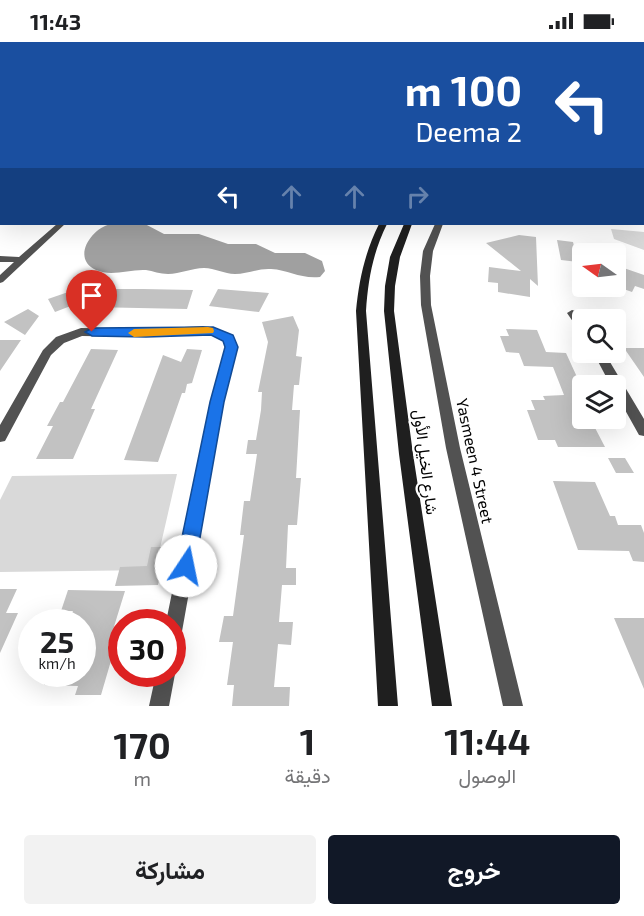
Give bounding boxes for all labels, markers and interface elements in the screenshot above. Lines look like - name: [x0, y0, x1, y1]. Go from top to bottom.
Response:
- text: 11:43: [30, 8, 81, 34]
- text: 100 m: [405, 64, 522, 114]
- icon: left: [543, 66, 621, 144]
- text: Deema 2: [415, 115, 522, 147]
- icon: left: [212, 180, 245, 213]
- icon: ahead: [275, 180, 308, 213]
- icon: ahead: [338, 180, 371, 213]
- icon: right: [401, 180, 434, 213]
- north arrow: [572, 243, 626, 297]
- map controls: [572, 243, 626, 429]
- pin: [66, 270, 117, 332]
- icon: arrive: [75, 279, 108, 312]
- button: search: [572, 309, 626, 363]
- button: layers: [572, 375, 626, 429]
- street label: Yasmeen 4 Street: [453, 397, 498, 525]
- street label: شارع الخيل الأول: [408, 408, 442, 516]
- position arrow: [154, 534, 218, 598]
- speed limit sign: 30: [108, 609, 186, 687]
- text: 25: [40, 623, 74, 659]
- text: km/h: [38, 654, 76, 672]
- text: 1: [300, 719, 315, 762]
- text: 11:44: [444, 719, 530, 762]
- text: 170: [114, 723, 171, 766]
- text: دقيقة: [284, 763, 331, 787]
- text: الوصول: [458, 763, 516, 787]
- text: m: [133, 766, 151, 790]
- button: مشاركة: [24, 835, 316, 904]
- button: خروج: [328, 835, 620, 904]

